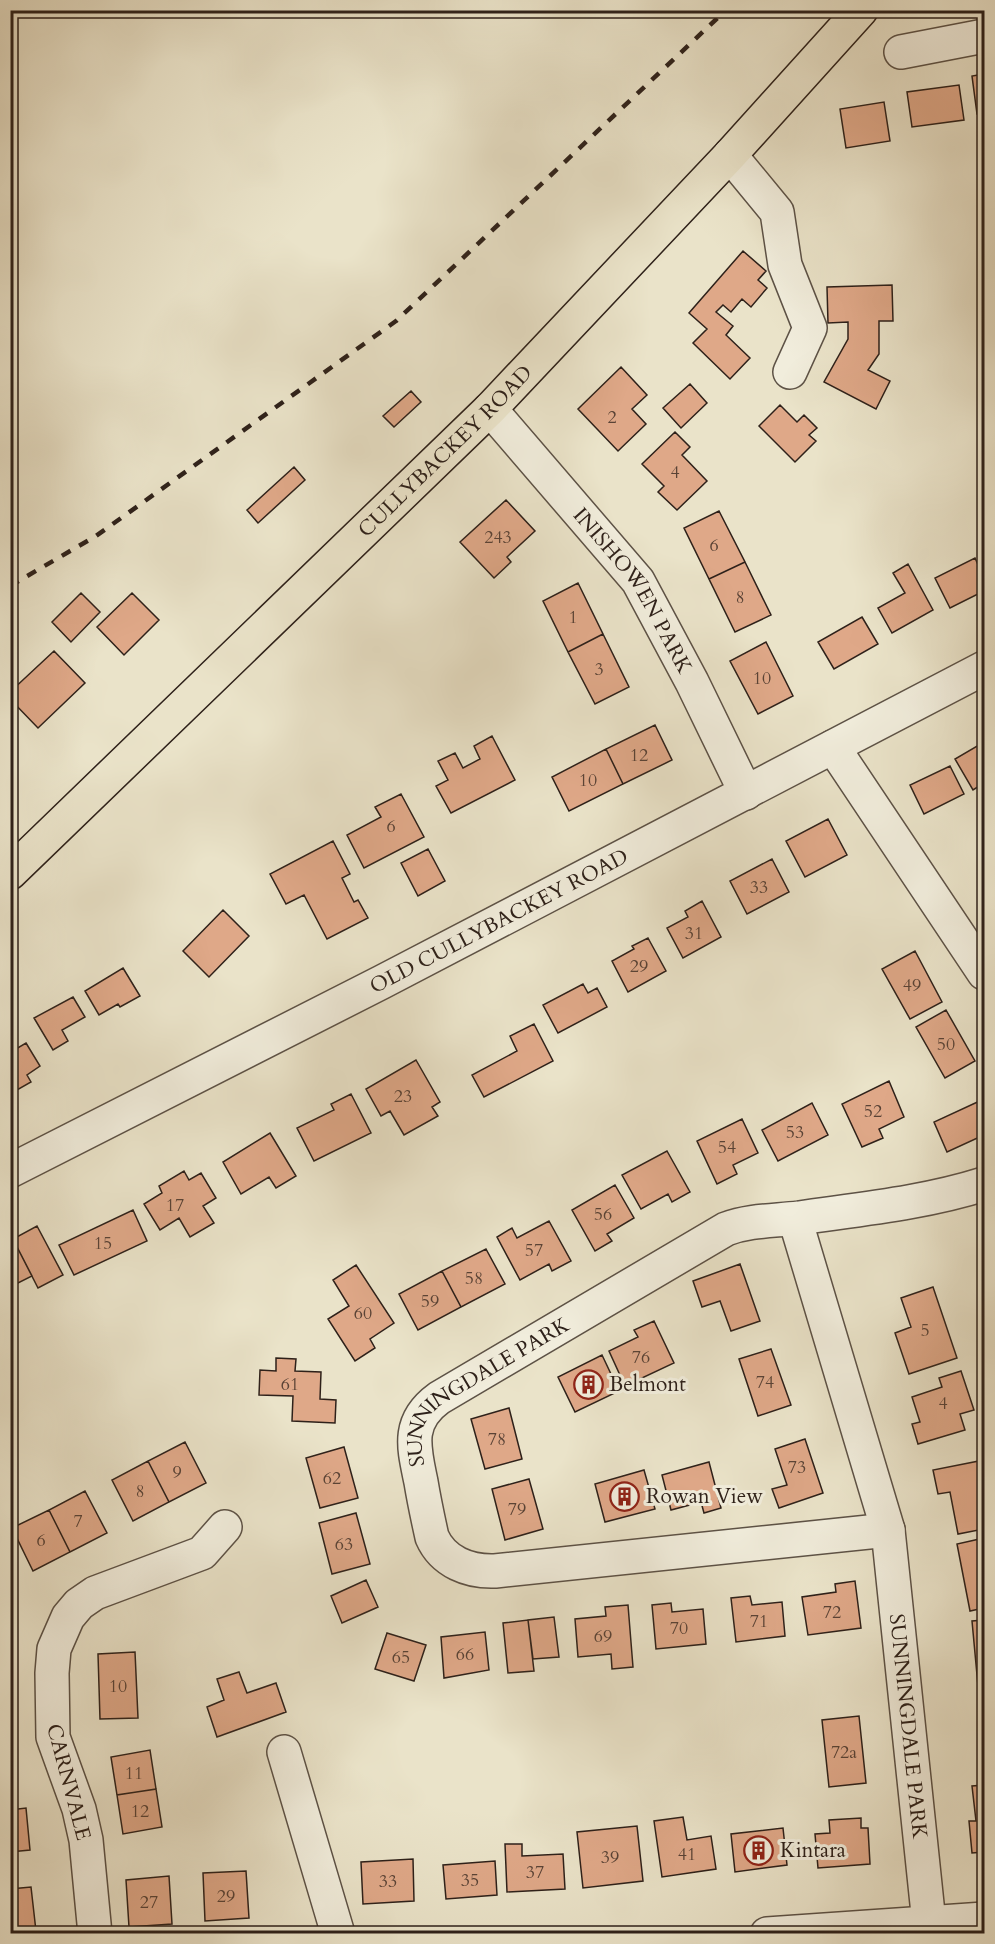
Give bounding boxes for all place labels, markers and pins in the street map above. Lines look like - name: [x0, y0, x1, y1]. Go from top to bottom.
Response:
- building icon: Belmont: [572, 1368, 604, 1400]
- place label: Belmont: [609, 1370, 686, 1399]
- building icon: Rowan View: [609, 1480, 641, 1512]
- place label: Rowan View: [646, 1482, 763, 1511]
- building icon: Kintara: [743, 1834, 775, 1866]
- place label: Kintara: [780, 1836, 846, 1865]

